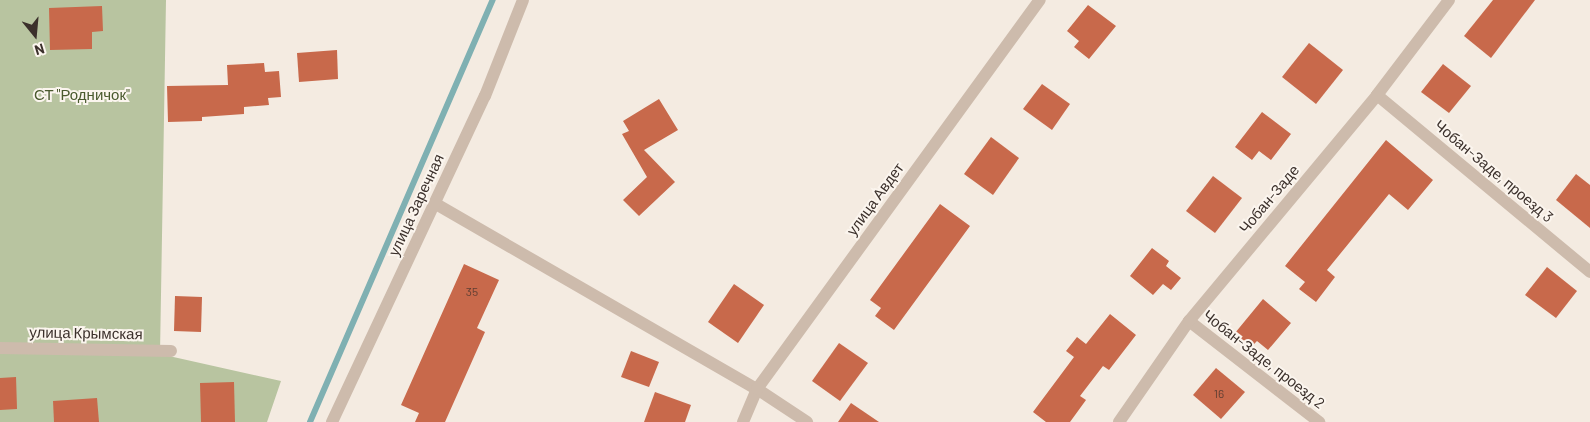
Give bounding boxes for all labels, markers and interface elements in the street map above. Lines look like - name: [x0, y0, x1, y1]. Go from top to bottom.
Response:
- north arrow: [10, 10, 60, 60]
- text: N: [33, 40, 46, 59]
- park label: СТ "Родничок": [34, 86, 130, 104]
- street label: Чобан-Заде, проезд 3: [1431, 116, 1557, 226]
- street label: улица Заречная: [385, 151, 447, 259]
- street label: улица Авдет: [843, 159, 907, 239]
- street label: Чобан-Заде: [1235, 161, 1303, 237]
- house number: 35: [466, 285, 478, 299]
- street label: Чобан-Заде, проезд 2: [1199, 306, 1329, 412]
- street label: улица Крымская: [29, 323, 143, 343]
- house number: 16: [1214, 387, 1224, 401]

